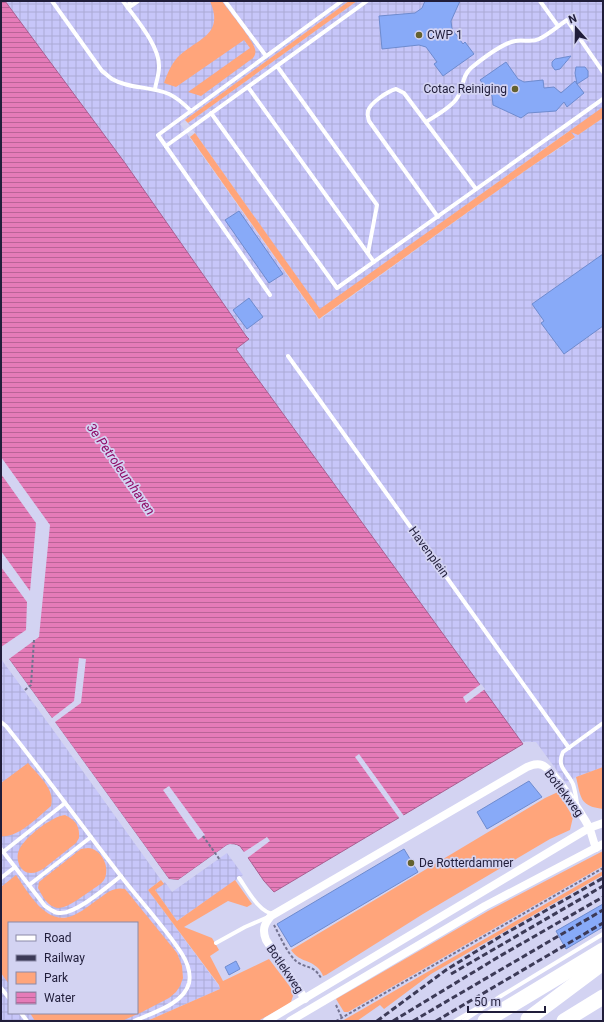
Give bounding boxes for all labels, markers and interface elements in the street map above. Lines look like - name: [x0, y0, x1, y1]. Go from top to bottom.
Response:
- north arrow: [556, 8, 596, 48]
- text: N: [567, 12, 579, 27]
- place label: CWP 1: [427, 28, 463, 42]
- marker: CWP 1: [414, 30, 424, 40]
- place label: Cotac Reiniging: [423, 82, 507, 96]
- marker: Cotac Reiniging: [510, 84, 520, 94]
- water label: 3e Petroleumhaven: [84, 420, 158, 518]
- street label: Havenplein: [406, 524, 452, 580]
- street label: Botlekweg: [542, 767, 586, 819]
- place label: De Rotterdammer: [419, 856, 513, 870]
- marker: De Rotterdammer: [406, 858, 416, 868]
- legend: [8, 922, 138, 1014]
- text: Road: [44, 931, 72, 945]
- street label: Botlekweg: [264, 942, 306, 996]
- text: Railway: [44, 951, 85, 965]
- text: Park: [44, 971, 69, 985]
- scale bar: [468, 988, 545, 1014]
- text: Water: [44, 991, 75, 1005]
- text: 50 m: [474, 995, 501, 1009]

